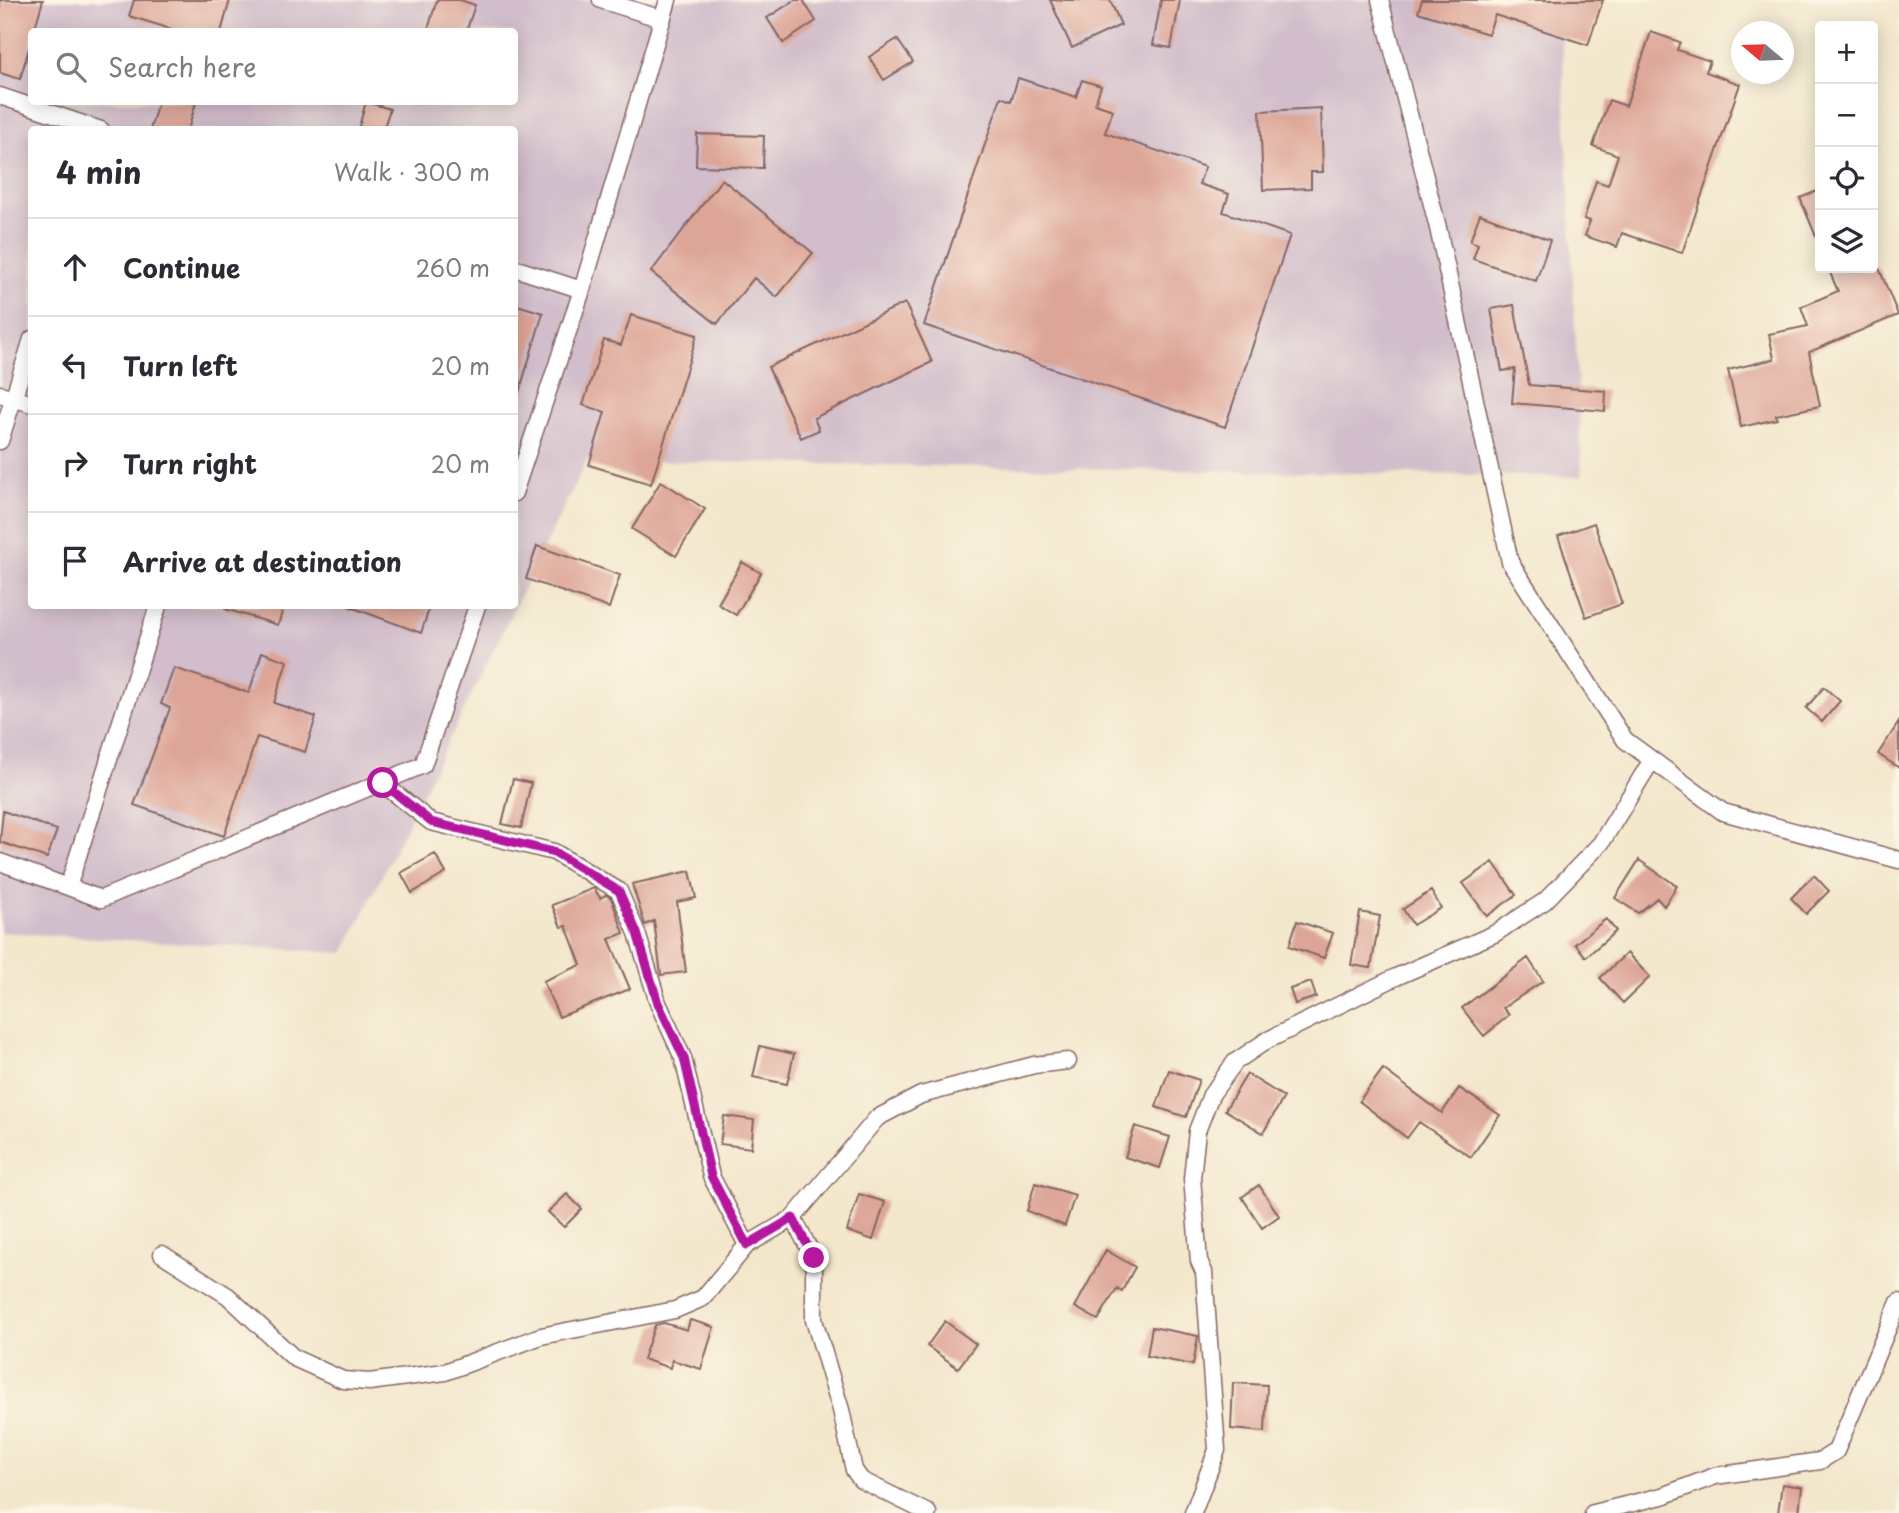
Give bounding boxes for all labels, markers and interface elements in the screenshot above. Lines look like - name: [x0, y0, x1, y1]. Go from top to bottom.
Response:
- north arrow: [1731, 21, 1794, 84]
- map controls: [1815, 21, 1878, 273]
- button: +: [1815, 21, 1878, 84]
- search box: [28, 28, 518, 105]
- text: Search here: [108, 47, 257, 86]
- icon: search: [52, 48, 90, 86]
- button: −: [1815, 84, 1878, 147]
- button: locate: [1815, 147, 1878, 210]
- text: 4 min: [56, 149, 142, 194]
- text: Walk · 300 m: [334, 154, 490, 189]
- button: layers: [1815, 210, 1878, 273]
- icon: ahead: [56, 248, 94, 286]
- text: Continue: [123, 248, 240, 287]
- text: 260 m: [415, 250, 490, 285]
- icon: left: [56, 346, 94, 384]
- text: Turn left: [123, 346, 238, 385]
- text: 20 m: [431, 348, 490, 383]
- icon: right: [56, 444, 94, 482]
- text: Turn right: [123, 444, 257, 483]
- text: 20 m: [431, 446, 490, 481]
- icon: arrive: [56, 542, 94, 580]
- text: Arrive at destination: [123, 542, 402, 581]
- route start: [367, 767, 398, 798]
- route end: [798, 1242, 829, 1273]

